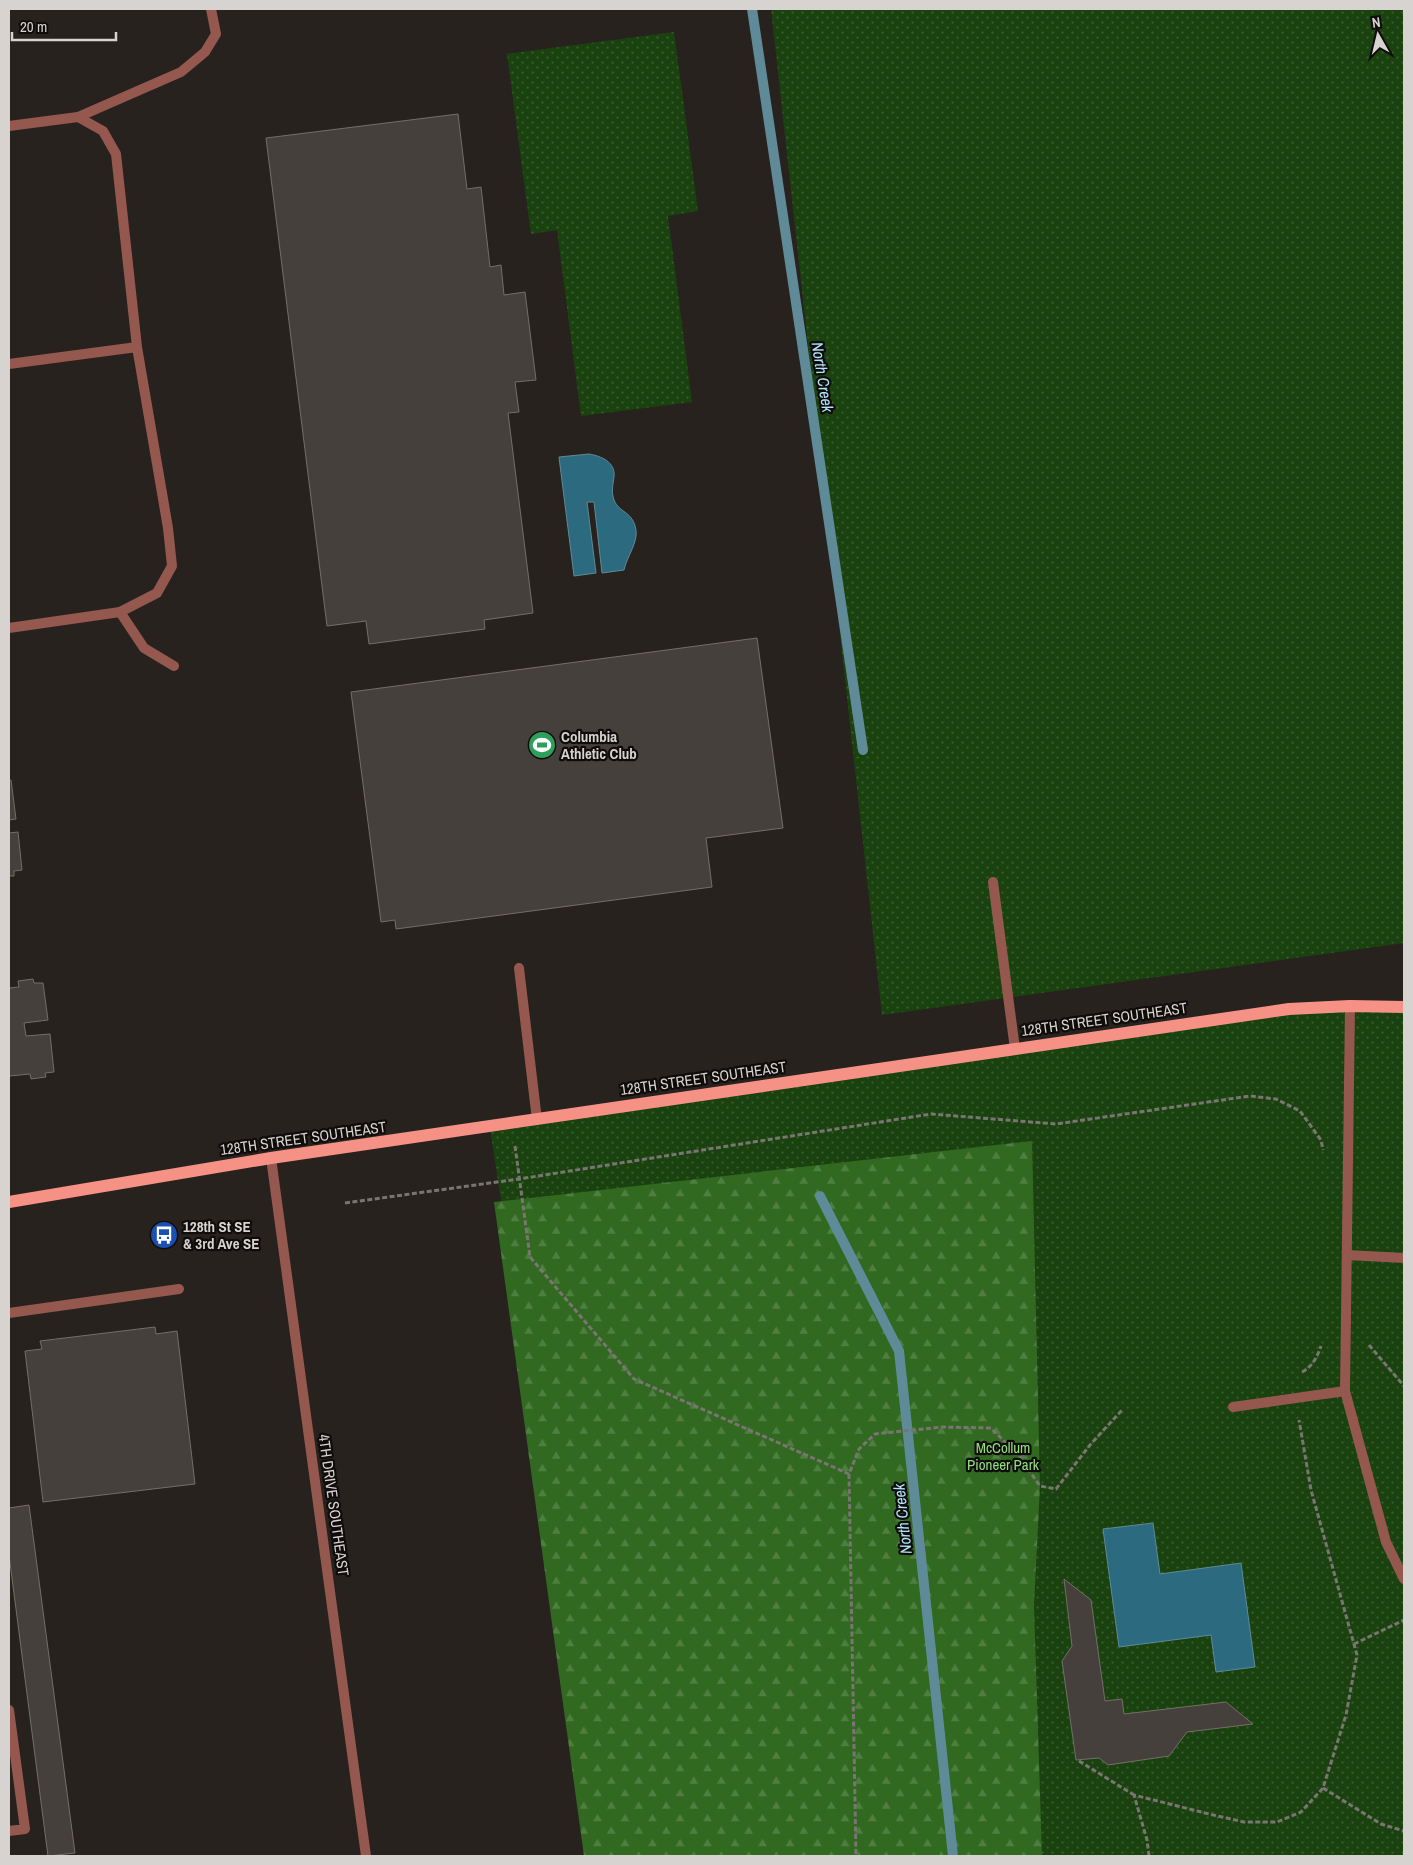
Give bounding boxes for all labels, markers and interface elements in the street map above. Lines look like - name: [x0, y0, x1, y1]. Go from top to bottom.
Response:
- scale bar: [12, 10, 116, 42]
- north arrow: [1353, 10, 1403, 60]
- text: N: [1371, 13, 1382, 32]
- text: 20 m: [20, 16, 47, 37]
- water label: North Creek: [807, 340, 839, 414]
- place label: Columbia Athletic Club: [561, 726, 637, 764]
- sports icon: Columbia Athletic Club: [527, 730, 557, 760]
- street label: 128TH STREET SOUTHEAST: [1020, 997, 1189, 1041]
- street label: 128TH STREET SOUTHEAST: [619, 1056, 788, 1100]
- street label: 128TH STREET SOUTHEAST: [219, 1116, 388, 1160]
- place label: 128th St SE & 3rd Ave SE: [183, 1216, 259, 1254]
- bus stop icon: 128th St SE & 3rd Ave SE: [149, 1220, 179, 1250]
- street label: 4TH DRIVE SOUTHEAST: [314, 1433, 354, 1578]
- park label: McCollum Pioneer Park: [967, 1437, 1040, 1475]
- water label: North Creek: [887, 1482, 917, 1555]

